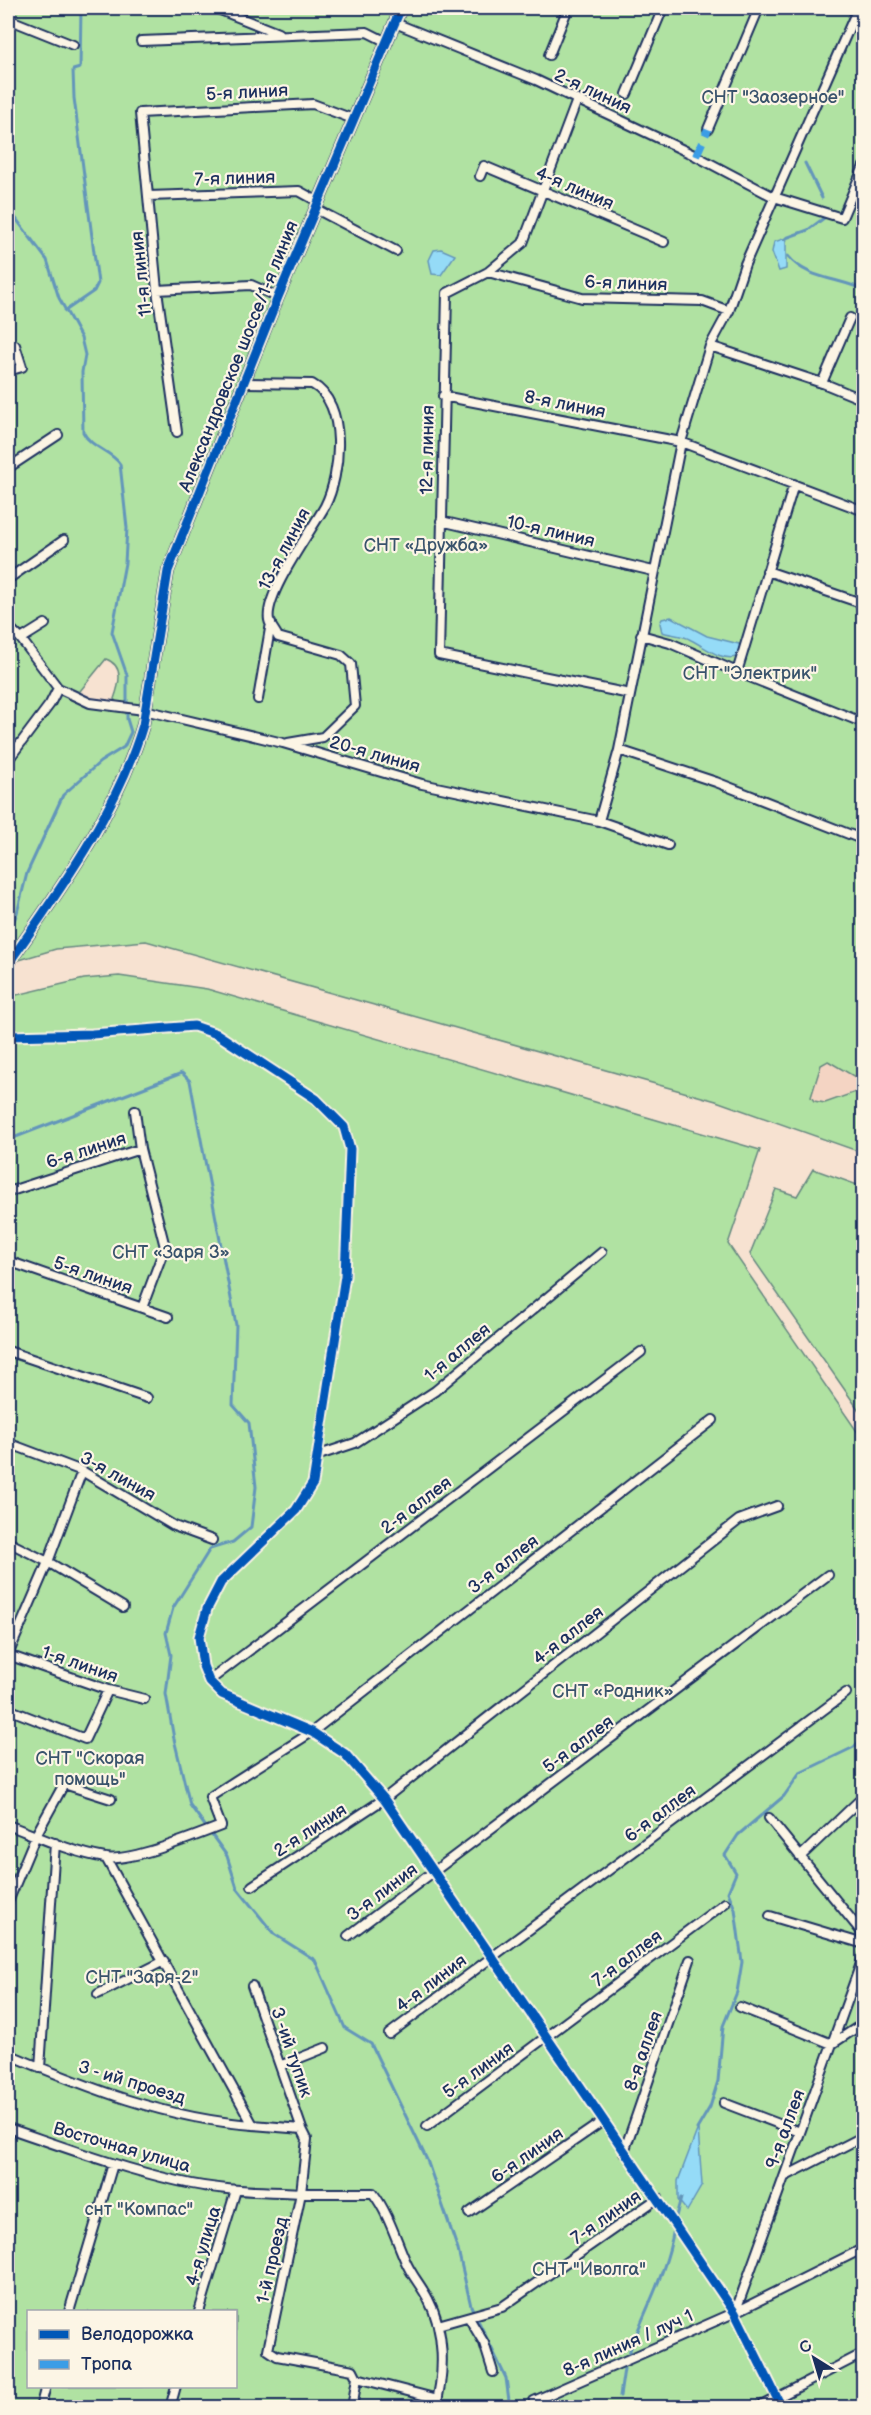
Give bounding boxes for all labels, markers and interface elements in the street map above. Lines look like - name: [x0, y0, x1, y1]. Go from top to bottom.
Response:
- street label: 2-я линия: [551, 64, 635, 118]
- street label: 5-я линия: [205, 80, 289, 105]
- park label: СНТ "Заозерное": [701, 87, 845, 108]
- street label: 4-я линия: [533, 163, 617, 214]
- street label: 7-я линия: [194, 167, 276, 190]
- street label: Александровское шоссе/1-я линия: [174, 218, 303, 496]
- street label: 11-я линия: [127, 230, 156, 318]
- street label: 6-я линия: [584, 272, 668, 295]
- street label: 8-я линия: [522, 386, 607, 423]
- street label: 12-я линия: [416, 405, 439, 495]
- street label: 13-я линия: [254, 505, 315, 594]
- street label: 10-я линия: [505, 511, 597, 552]
- park label: СНТ «Дружба»: [364, 535, 488, 556]
- park label: СНТ "Электрик": [683, 663, 817, 684]
- street label: 20-я линия: [327, 732, 423, 777]
- street label: 6-я линия: [43, 1128, 129, 1173]
- park label: СНТ «Заря 3»: [112, 1242, 230, 1263]
- street label: 5-я линия: [51, 1252, 135, 1299]
- street label: 1-я аллея: [420, 1319, 495, 1386]
- street label: 3-я линия: [76, 1447, 159, 1506]
- street label: 2-я аллея: [377, 1472, 456, 1539]
- street label: 3-я аллея: [464, 1530, 543, 1598]
- street label: 4-я аллея: [529, 1601, 608, 1669]
- street label: 1-я линия: [39, 1642, 121, 1687]
- park label: СНТ «Родник»: [552, 1681, 674, 1702]
- street label: 5-я аллея: [539, 1711, 618, 1778]
- park label: СНТ "Скорая помощь": [35, 1748, 145, 1790]
- street label: 6-я аллея: [621, 1780, 700, 1847]
- street label: 2-я линия: [270, 1799, 351, 1862]
- street label: 3-я линия: [343, 1859, 422, 1926]
- street label: 7-я аллея: [588, 1926, 666, 1991]
- street label: 4-я линия: [392, 1950, 471, 2017]
- park label: СНТ "Заря-2": [86, 1967, 198, 1988]
- street label: 3 -ий тупик: [266, 2004, 317, 2100]
- street label: 8-я аллея: [620, 2008, 667, 2094]
- street label: 5-я линия: [439, 2038, 518, 2103]
- street label: 3 - ий проезд: [76, 2056, 188, 2109]
- street label: 9-я аллея: [761, 2087, 810, 2172]
- street label: Восточная улица: [51, 2118, 193, 2177]
- street label: 6-я линия: [487, 2123, 567, 2188]
- street label: 7-я линия: [567, 2186, 645, 2249]
- park label: снт "Компас": [85, 2199, 193, 2220]
- street label: 4-я улица: [181, 2203, 226, 2289]
- street label: 1-й проезд: [252, 2215, 293, 2305]
- park label: СНТ "Иволга": [532, 2259, 646, 2280]
- street label: 8-я линия / луч 1: [560, 2305, 696, 2382]
- legend: [27, 2310, 237, 2388]
- text: Велодорожка: [81, 2324, 194, 2345]
- north arrow: [784, 2328, 844, 2388]
- text: С: [796, 2336, 816, 2358]
- text: Тропа: [81, 2354, 132, 2375]

